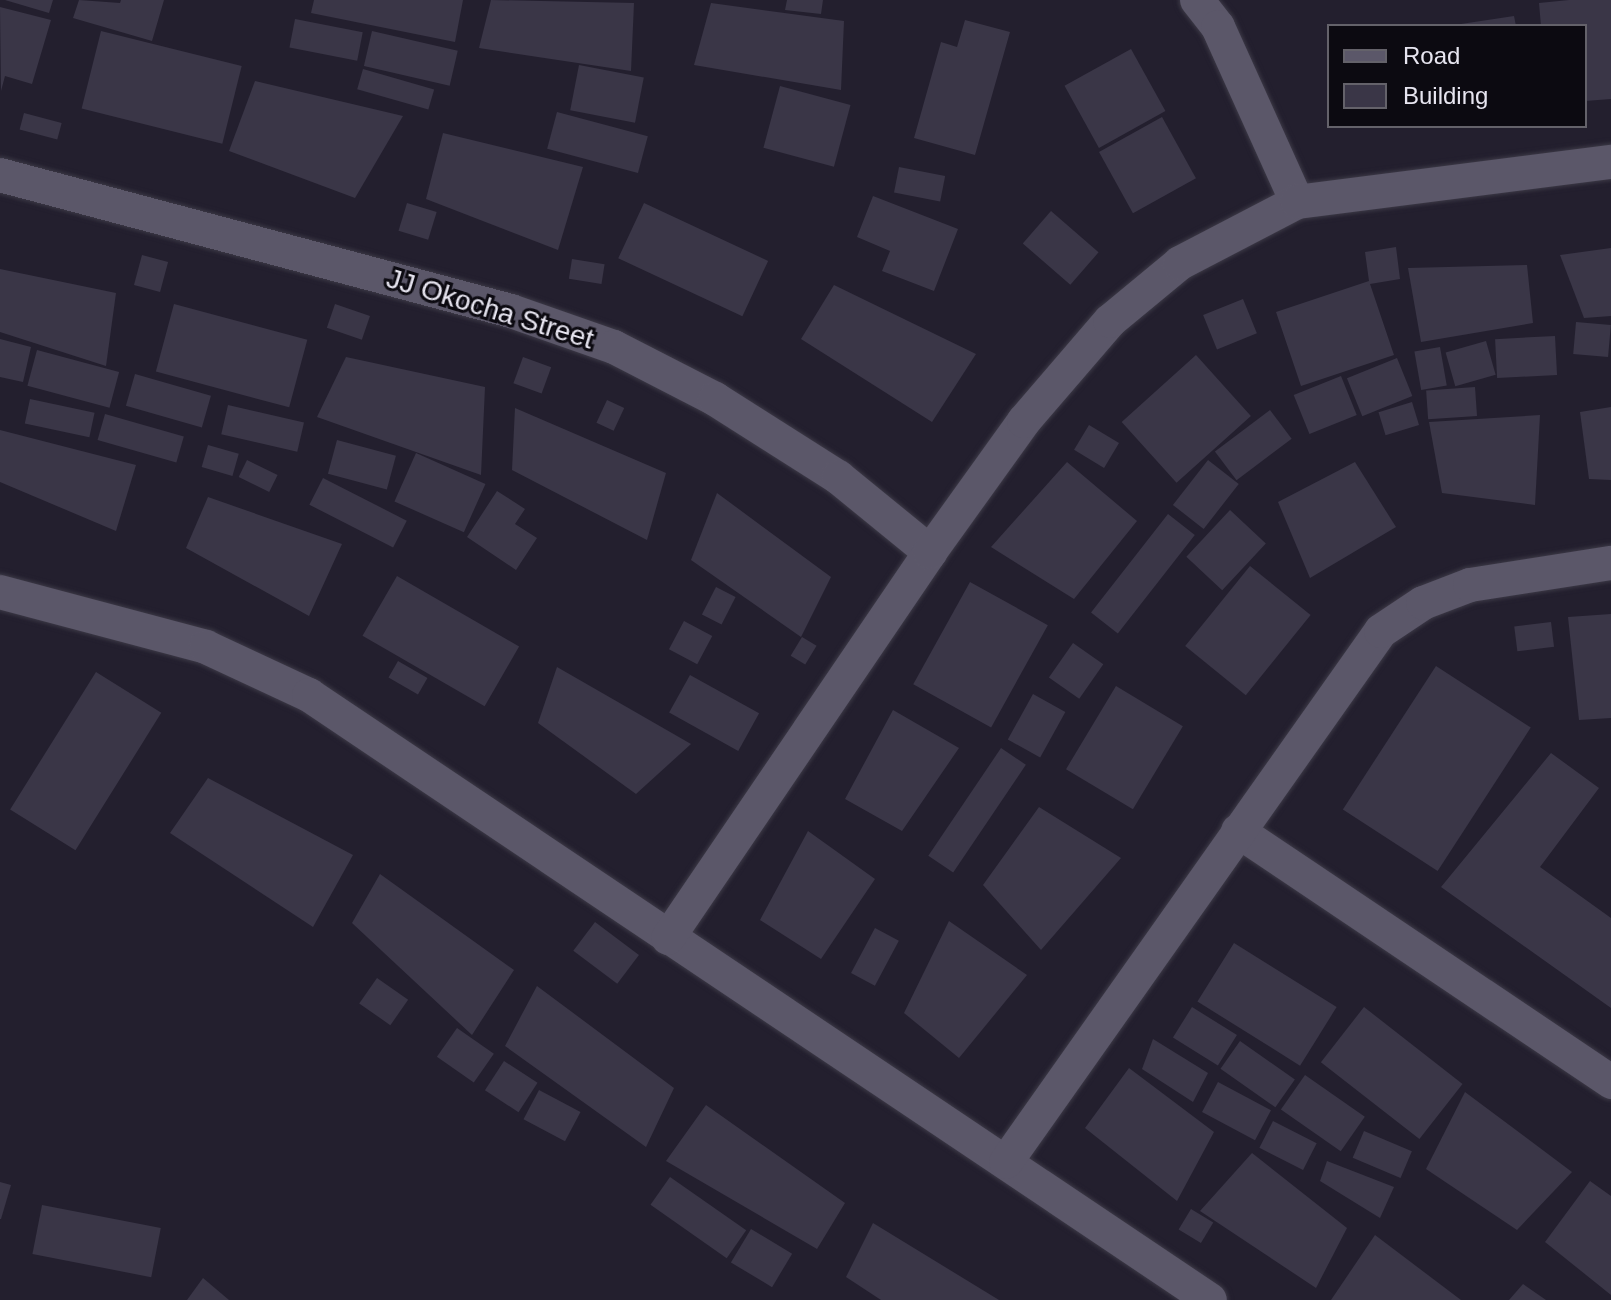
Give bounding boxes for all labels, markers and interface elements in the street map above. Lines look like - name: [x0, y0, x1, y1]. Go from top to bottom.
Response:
- legend: [1327, 24, 1587, 128]
- text: Road: [1403, 42, 1460, 69]
- text: Building: [1403, 82, 1488, 109]
- street label: JJ Okocha Street: [382, 262, 598, 356]

